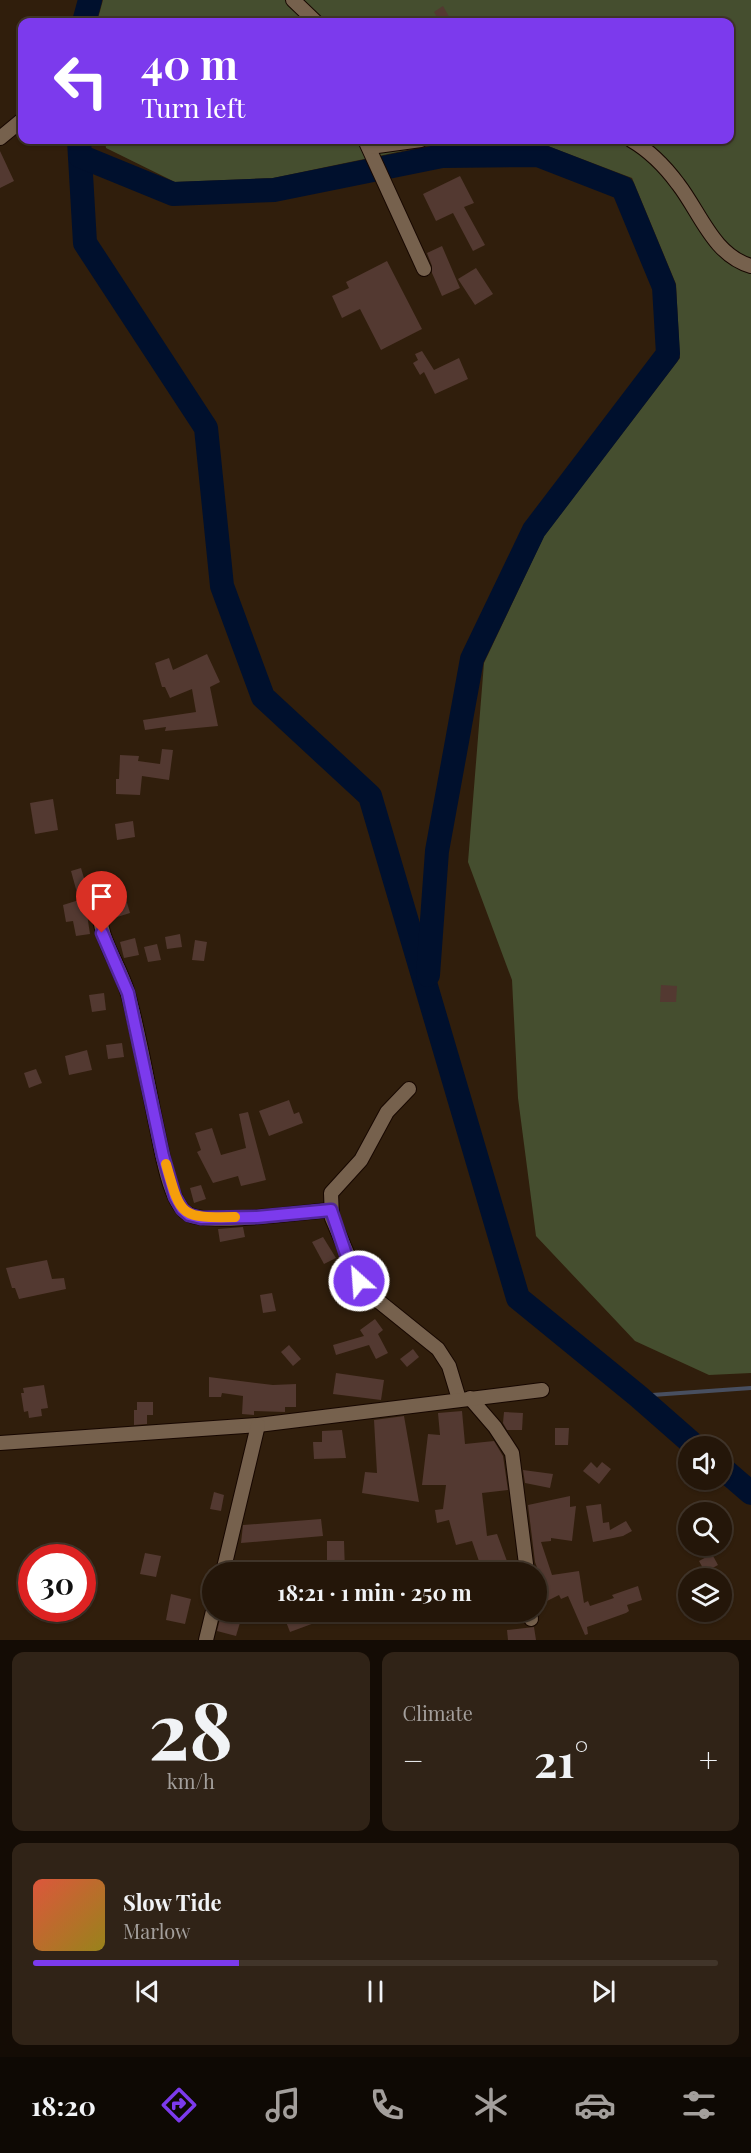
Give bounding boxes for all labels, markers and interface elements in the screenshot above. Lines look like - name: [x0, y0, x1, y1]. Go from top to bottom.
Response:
- text: 40 m: [141, 35, 238, 91]
- icon: left: [42, 42, 120, 120]
- text: Turn left: [141, 89, 245, 125]
- pin: [76, 871, 127, 933]
- icon: arrive: [85, 880, 118, 913]
- position arrow: [327, 1249, 391, 1313]
- map controls: [678, 1436, 732, 1622]
- button: sound: [678, 1436, 732, 1490]
- button: search: [678, 1502, 732, 1556]
- speed limit sign: 30: [18, 1544, 96, 1622]
- button: layers: [678, 1568, 732, 1622]
- text: 18:21 · 1 min · 250 m: [277, 1577, 472, 1607]
- text: 28: [148, 1676, 233, 1780]
- text: Climate: [403, 1699, 473, 1726]
- text: 21°: [534, 1729, 589, 1789]
- text: −: [403, 1737, 424, 1781]
- text: +: [699, 1737, 718, 1781]
- text: km/h: [167, 1767, 215, 1794]
- text: Slow Tide: [123, 1887, 222, 1917]
- text: Marlow: [123, 1917, 191, 1944]
- icon: previous: [131, 1975, 164, 2008]
- icon: pause: [359, 1975, 392, 2008]
- icon: next: [587, 1975, 620, 2008]
- icon: directions: [158, 2084, 200, 2126]
- icon: music: [262, 2084, 304, 2126]
- icon: phone: [366, 2084, 408, 2126]
- icon: climate: [470, 2084, 512, 2126]
- icon: car: [574, 2084, 616, 2126]
- icon: filters: [678, 2084, 720, 2126]
- text: 18:20: [31, 2087, 96, 2123]

